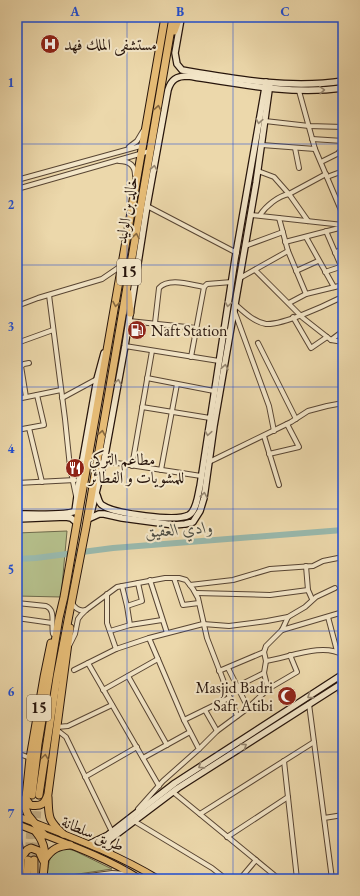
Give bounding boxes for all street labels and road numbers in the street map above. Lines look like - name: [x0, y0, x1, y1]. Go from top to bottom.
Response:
- street label: خالد بن الوليد: [110, 175, 143, 245]
- road number: 15: [117, 259, 141, 285]
- road number: 15: [27, 695, 51, 721]
- street label: طريق سلطانة: [58, 811, 127, 856]

